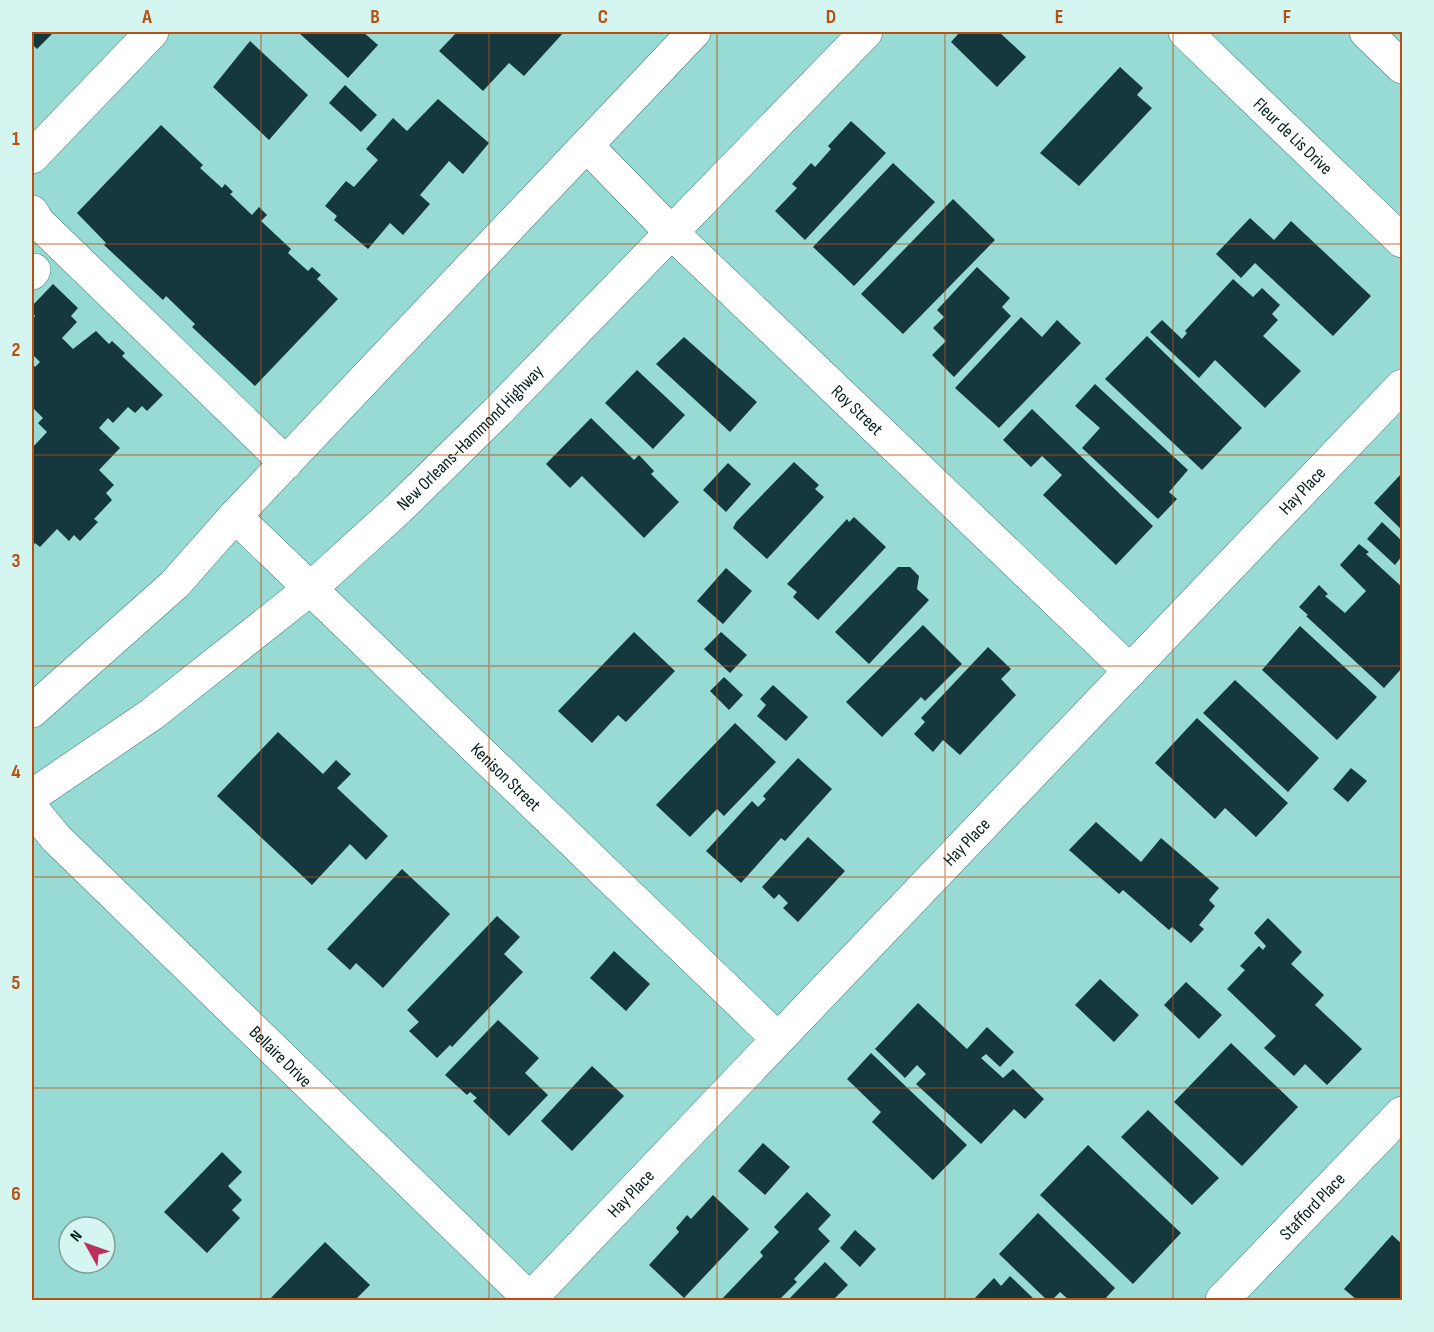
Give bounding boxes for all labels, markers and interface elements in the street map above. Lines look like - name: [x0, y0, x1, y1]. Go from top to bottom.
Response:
- text: A: [141, 5, 152, 29]
- text: B: [370, 5, 380, 29]
- text: C: [598, 5, 608, 29]
- text: D: [826, 5, 836, 29]
- text: E: [1055, 5, 1063, 29]
- text: F: [1283, 5, 1291, 29]
- street label: Fleur de Lis Drive: [1249, 94, 1337, 179]
- text: 1: [12, 127, 20, 151]
- text: 2: [12, 338, 20, 362]
- street label: New Orleans-Hammond Highway: [393, 361, 548, 515]
- street label: Roy Street: [827, 381, 887, 440]
- street label: Hay Place: [1275, 463, 1330, 519]
- text: 3: [12, 549, 21, 573]
- street label: Kenison Street: [466, 739, 545, 816]
- text: 4: [11, 760, 21, 784]
- street label: Hay Place: [939, 814, 995, 871]
- text: 5: [12, 971, 21, 995]
- street label: Bellaire Drive: [245, 1022, 316, 1092]
- street label: Hay Place: [604, 1166, 659, 1222]
- street label: Stafford Place: [1275, 1169, 1350, 1245]
- text: 6: [11, 1182, 21, 1206]
- north arrow: [57, 1215, 117, 1275]
- text: N: [67, 1227, 87, 1246]

